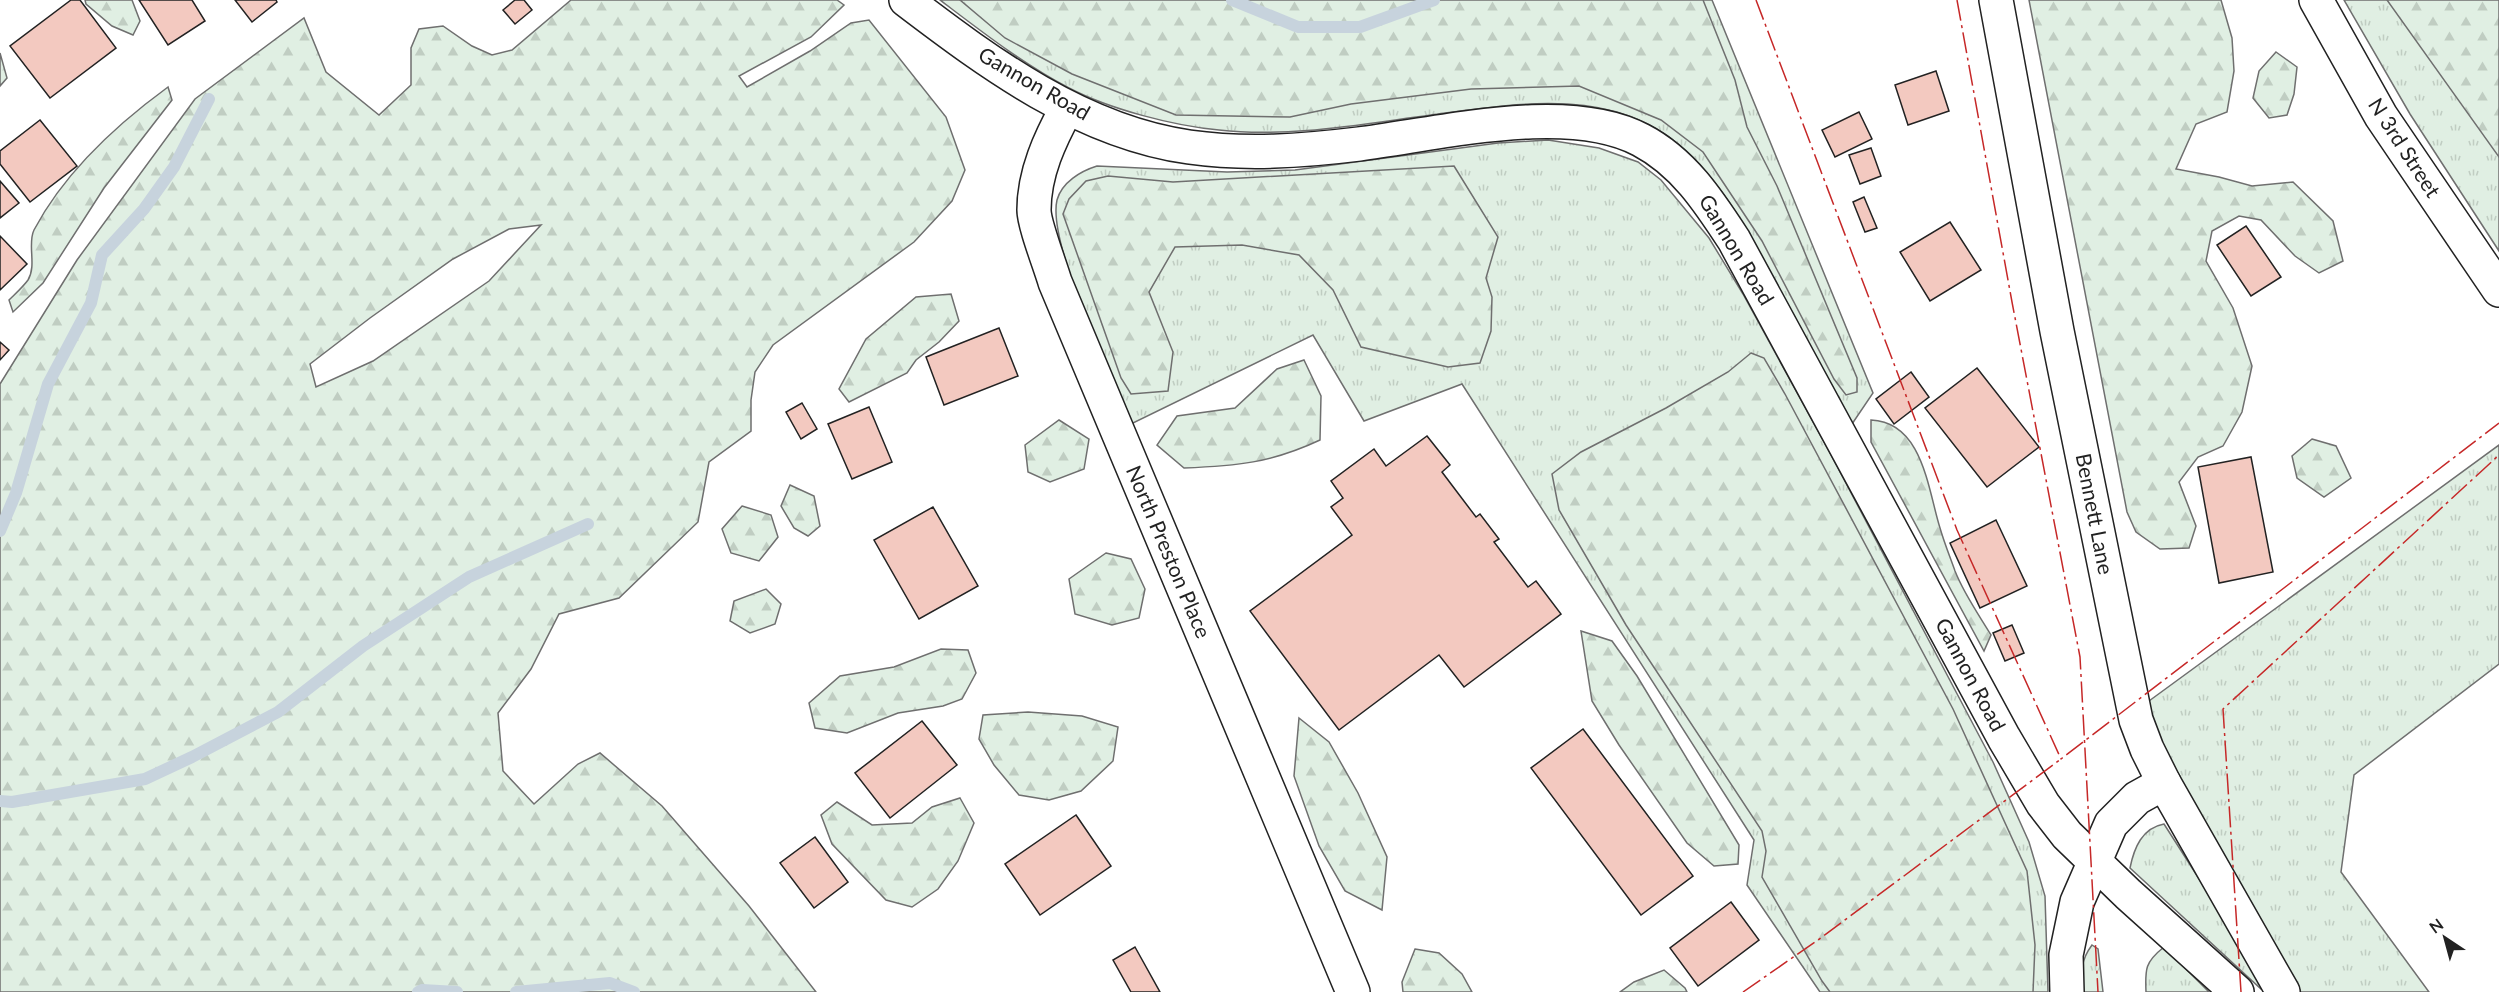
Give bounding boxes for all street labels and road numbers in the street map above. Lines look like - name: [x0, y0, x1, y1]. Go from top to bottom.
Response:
- street label: Gannon Road: [974, 41, 1095, 125]
- street label: N 3rd Street: [2364, 93, 2447, 202]
- street label: Gannon Road: [1694, 189, 1780, 309]
- street label: Bennett Lane: [2071, 451, 2119, 576]
- street label: North Preston Place: [1122, 461, 1217, 641]
- street label: Gannon Road: [1931, 613, 2012, 735]

